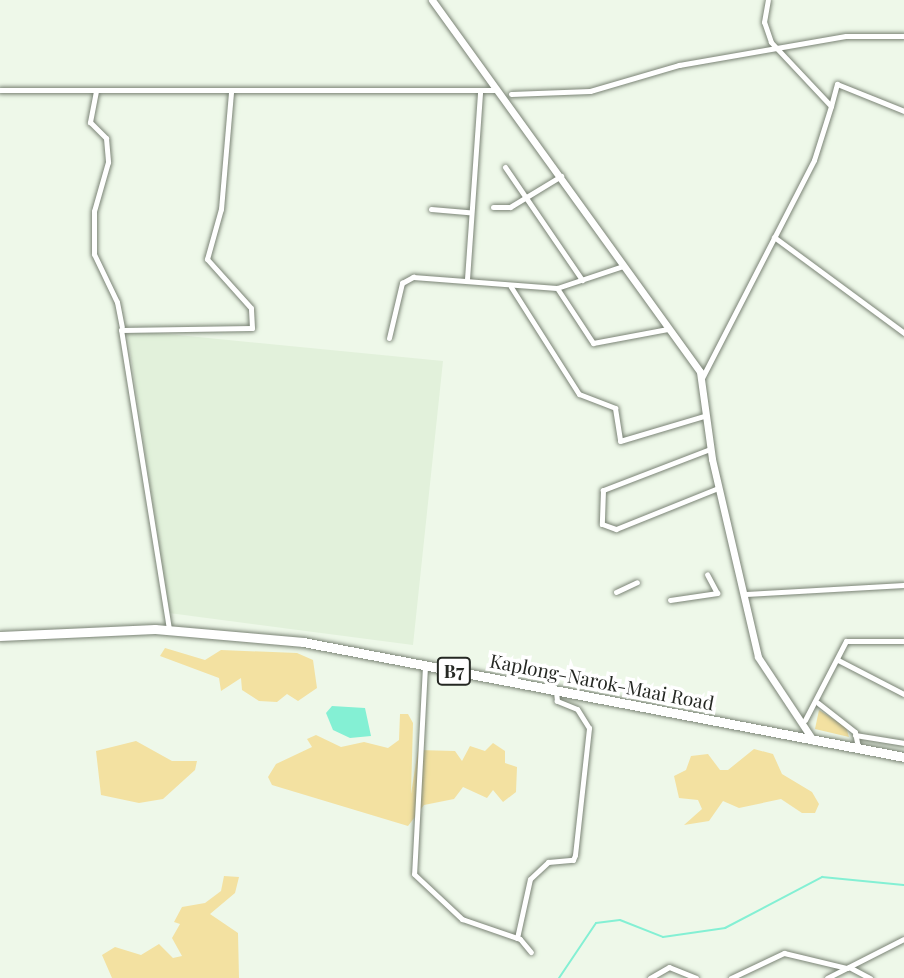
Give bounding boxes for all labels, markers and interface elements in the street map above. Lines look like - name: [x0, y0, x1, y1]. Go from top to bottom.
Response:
- street label: Kaplong-Narok-Maai Road: [488, 649, 716, 715]
- road number: B7: [436, 656, 472, 686]

